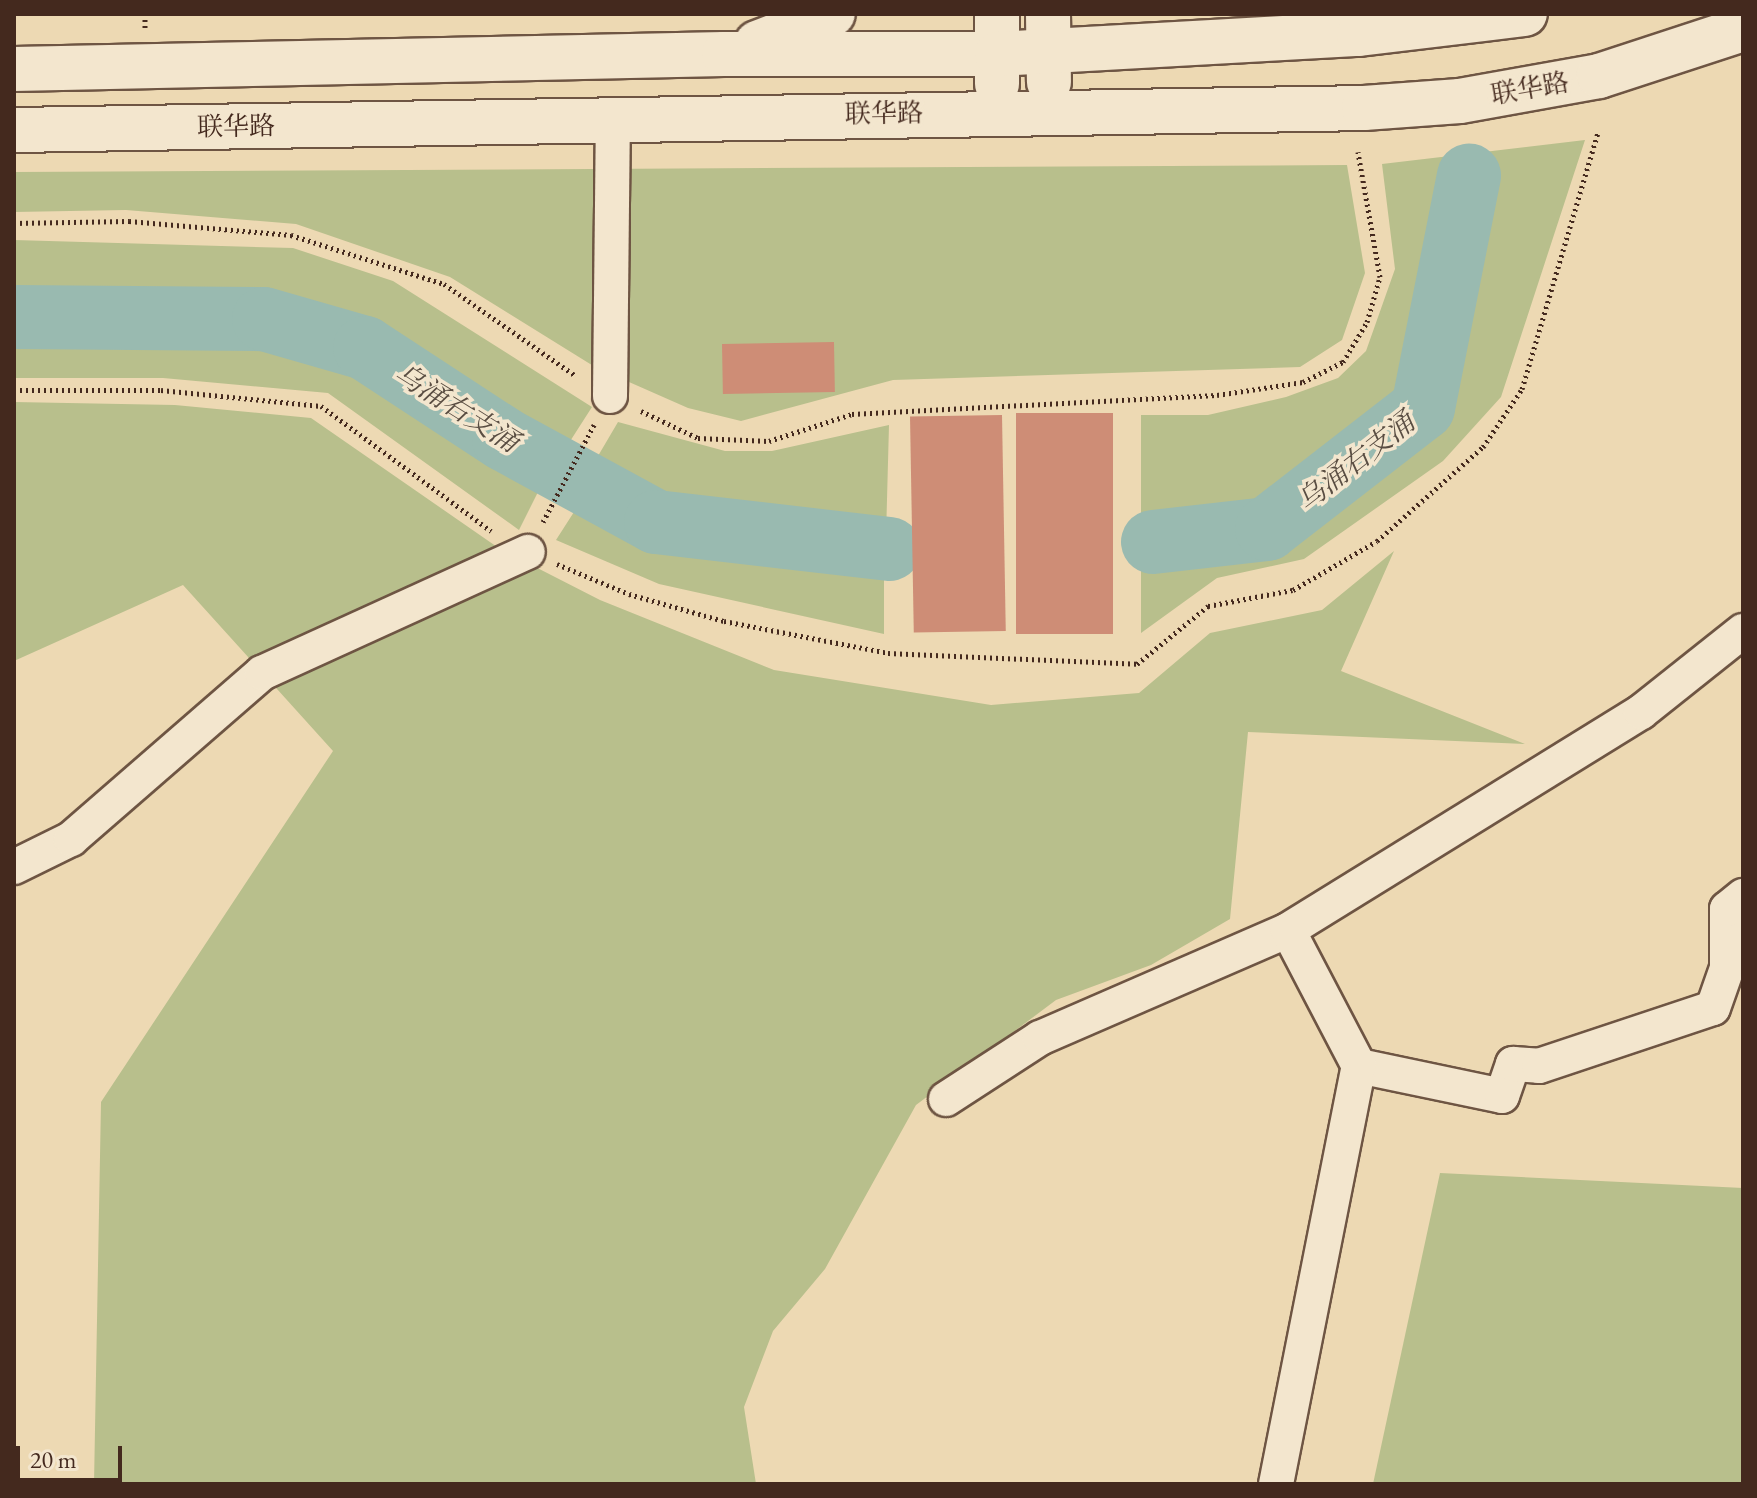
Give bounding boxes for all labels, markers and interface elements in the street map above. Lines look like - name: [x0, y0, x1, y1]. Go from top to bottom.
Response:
- street label: 联华路: [1489, 67, 1571, 111]
- street label: 联华路: [845, 98, 923, 130]
- street label: 联华路: [197, 111, 275, 143]
- water label: 乌涌右支涌: [389, 356, 525, 458]
- water label: 乌涌右支涌: [1289, 405, 1421, 517]
- scale bar: [20, 1430, 126, 1480]
- text: 20 m: [30, 1444, 77, 1475]

